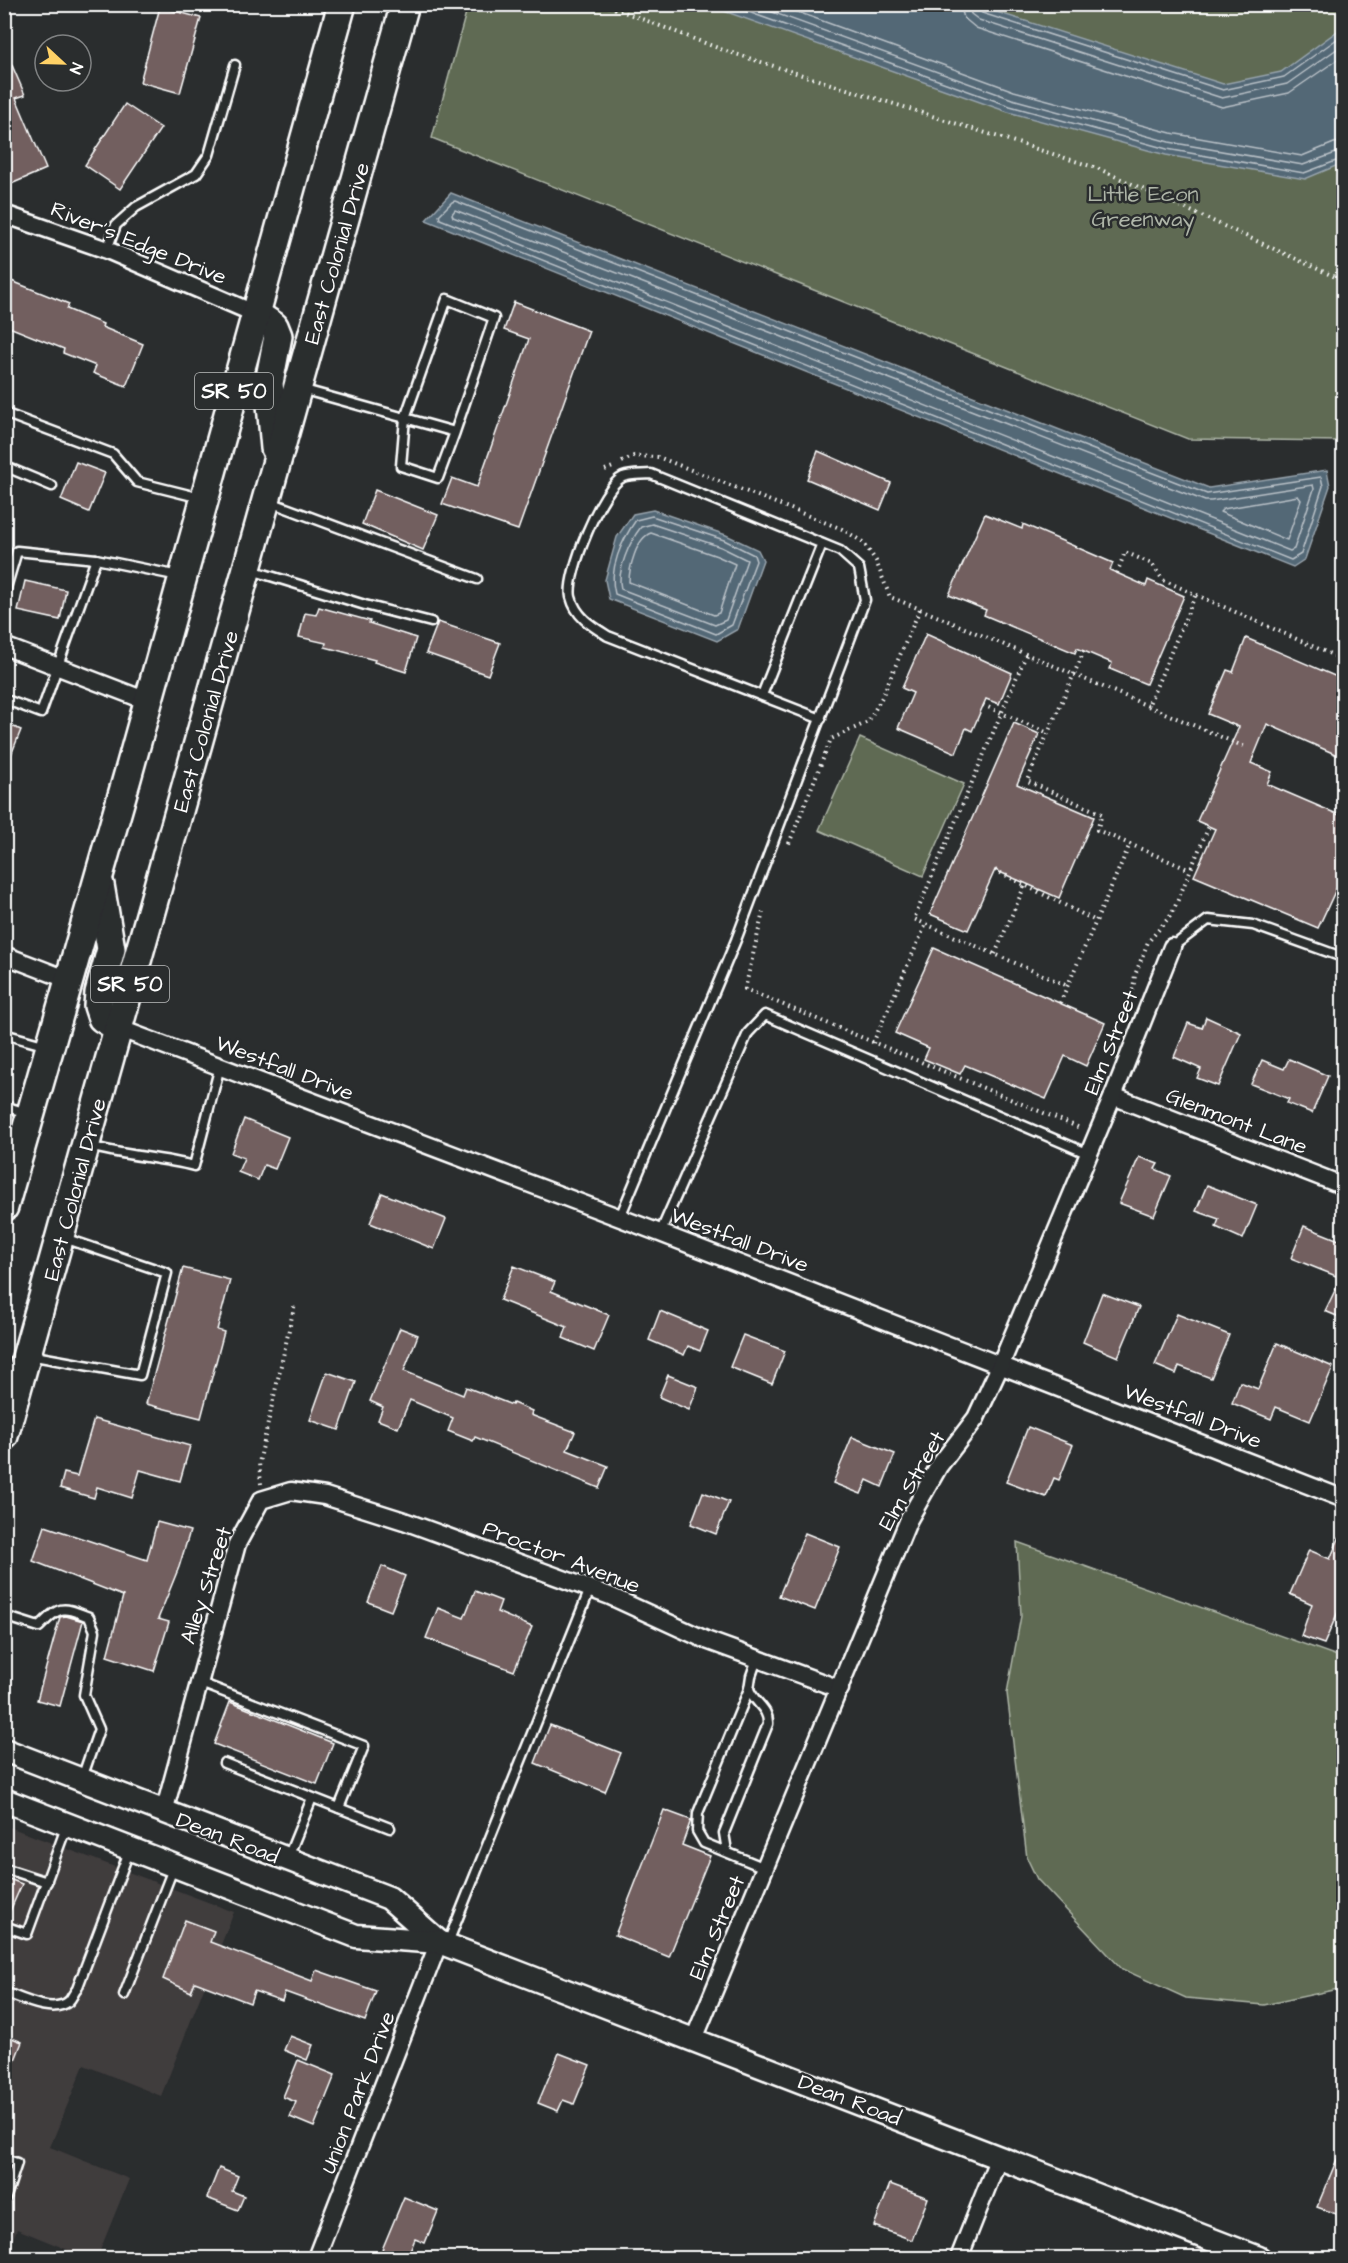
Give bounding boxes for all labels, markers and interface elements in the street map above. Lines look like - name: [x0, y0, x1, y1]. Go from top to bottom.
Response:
- north arrow: [33, 33, 93, 93]
- text: N: [64, 59, 88, 77]
- street label: East Colonial Drive: [297, 159, 378, 348]
- park label: Little Econ Greenway: [1088, 179, 1198, 236]
- street label: River's Edge Drive: [45, 194, 231, 294]
- road number: SR 50: [195, 373, 273, 409]
- street label: East Colonial Drive: [166, 627, 247, 816]
- road number: SR 50: [91, 966, 169, 1002]
- street label: Elm Street: [1076, 986, 1146, 1099]
- street label: Westfall Drive: [211, 1028, 358, 1109]
- street label: Glenmont Lane: [1161, 1080, 1312, 1163]
- street label: East Colonial Drive: [36, 1095, 115, 1284]
- street label: Westfall Drive: [666, 1200, 813, 1281]
- street label: Westfall Drive: [1119, 1376, 1266, 1457]
- street label: Elm Street: [871, 1425, 953, 1536]
- street label: Proctor Avenue: [478, 1513, 645, 1602]
- street label: Alley Street: [173, 1523, 241, 1648]
- street label: Dean Road: [172, 1805, 283, 1872]
- street label: Elm Street: [682, 1871, 753, 1984]
- street label: Union Park Drive: [313, 2007, 404, 2178]
- street label: Dean Road: [794, 2067, 905, 2134]

